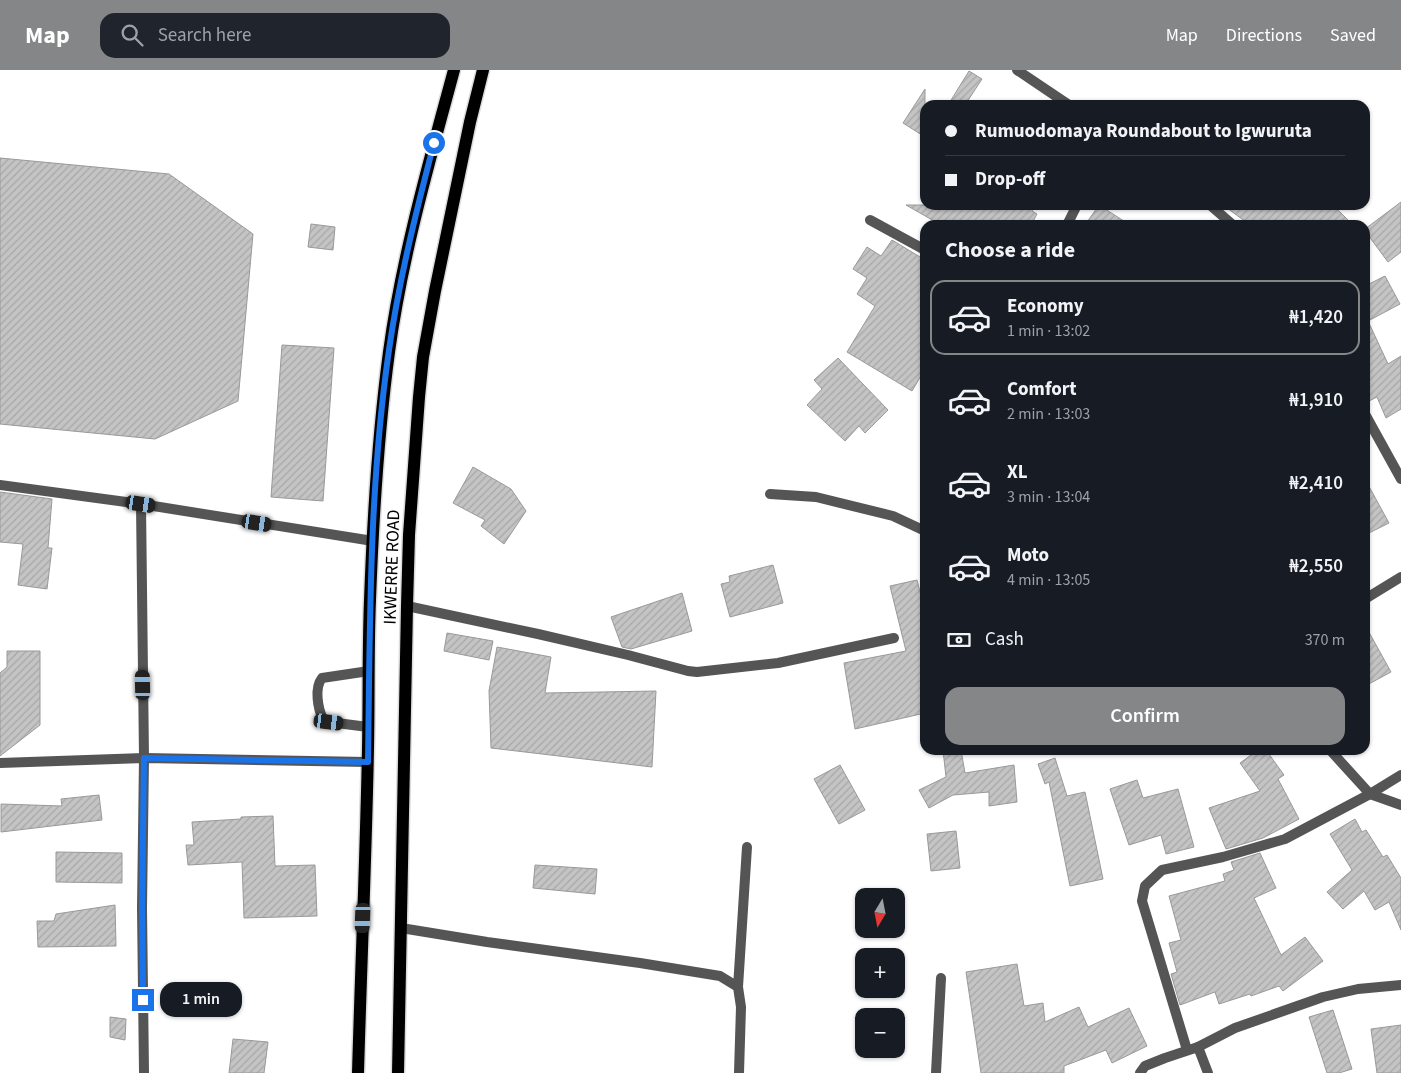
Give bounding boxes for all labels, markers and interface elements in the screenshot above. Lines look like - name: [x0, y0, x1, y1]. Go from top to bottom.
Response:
- search box: [100, 13, 450, 58]
- text: Map: [25, 18, 70, 53]
- icon: search: [118, 21, 146, 49]
- text: Search here: [158, 22, 251, 49]
- text: Map: [1166, 23, 1198, 48]
- text: Directions: [1226, 23, 1302, 48]
- text: Saved: [1330, 23, 1376, 48]
- text: Rumuodomaya Roundabout to Igwuruta: [975, 118, 1312, 145]
- route start: [423, 132, 445, 154]
- text: Drop-off: [975, 166, 1045, 193]
- text: Choose a ride: [945, 234, 1075, 266]
- text: Economy: [1007, 293, 1084, 320]
- icon: car: [947, 295, 992, 340]
- text: ₦1,420: [1289, 304, 1343, 331]
- text: 1 min · 13:02: [1007, 320, 1090, 342]
- text: Comfort: [1007, 376, 1077, 403]
- icon: car: [947, 378, 992, 423]
- text: ₦1,910: [1289, 387, 1343, 414]
- text: 2 min · 13:03: [1007, 403, 1090, 425]
- text: XL: [1007, 459, 1028, 486]
- icon: car: [947, 461, 992, 506]
- text: ₦2,410: [1289, 470, 1343, 497]
- text: 3 min · 13:04: [1007, 486, 1090, 508]
- car: [125, 494, 156, 514]
- street label: IKWERRE ROAD: [378, 509, 406, 625]
- car: [241, 513, 272, 533]
- text: Moto: [1007, 542, 1049, 569]
- icon: car: [947, 544, 992, 589]
- text: ₦2,550: [1289, 553, 1343, 580]
- text: 4 min · 13:05: [1007, 569, 1090, 591]
- icon: cash: [945, 626, 973, 654]
- text: Cash: [985, 626, 1024, 653]
- text: 370 m: [1305, 629, 1345, 651]
- car: [135, 670, 150, 700]
- button: Confirm: [945, 687, 1345, 745]
- car: [313, 713, 344, 731]
- north arrow: [855, 888, 905, 938]
- map controls: [855, 888, 905, 1058]
- car: [354, 903, 371, 933]
- button: +: [855, 948, 905, 998]
- callout: 1 min: [160, 982, 243, 1018]
- text: 1 min: [182, 988, 220, 1010]
- route end: [132, 989, 154, 1011]
- button: −: [855, 1008, 905, 1058]

